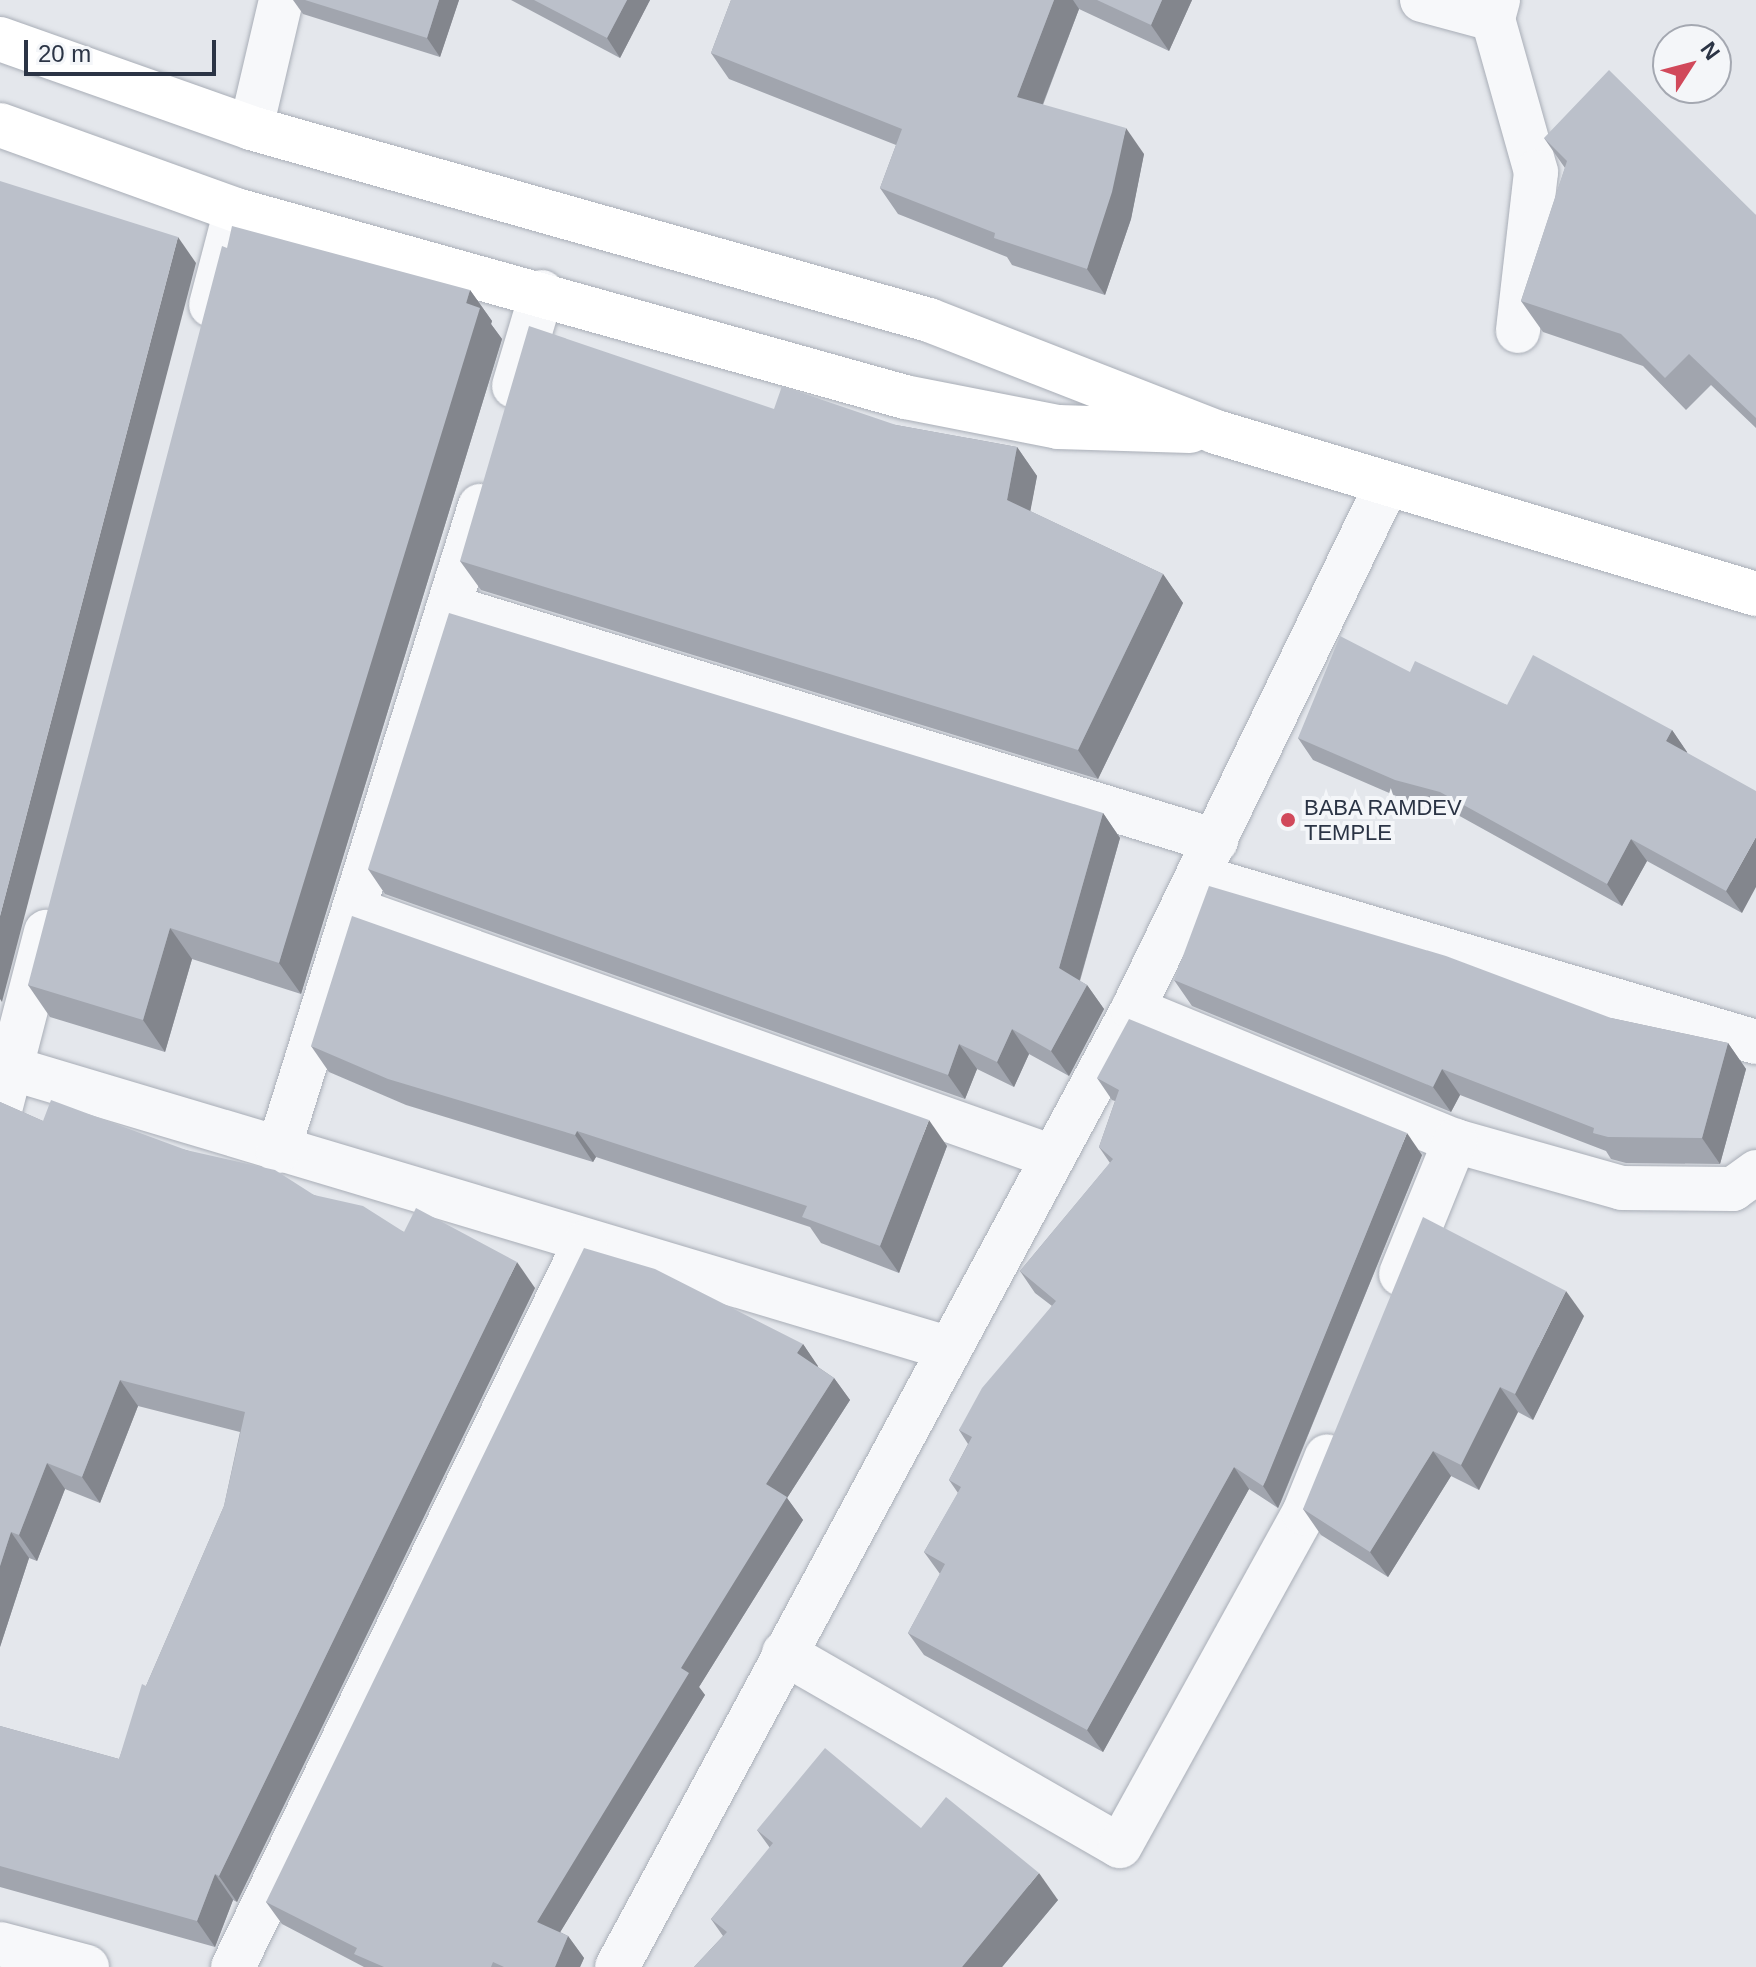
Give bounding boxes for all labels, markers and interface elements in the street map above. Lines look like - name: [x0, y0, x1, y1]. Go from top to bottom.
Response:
- scale bar: [28, 24, 220, 74]
- north arrow: [1652, 24, 1732, 104]
- text: N: [1695, 37, 1725, 65]
- text: 20 m: [38, 40, 91, 67]
- place label: BABA RAMDEV TEMPLE: [1304, 794, 1463, 846]
- marker: BABA RAMDEV TEMPLE: [1279, 811, 1297, 829]

